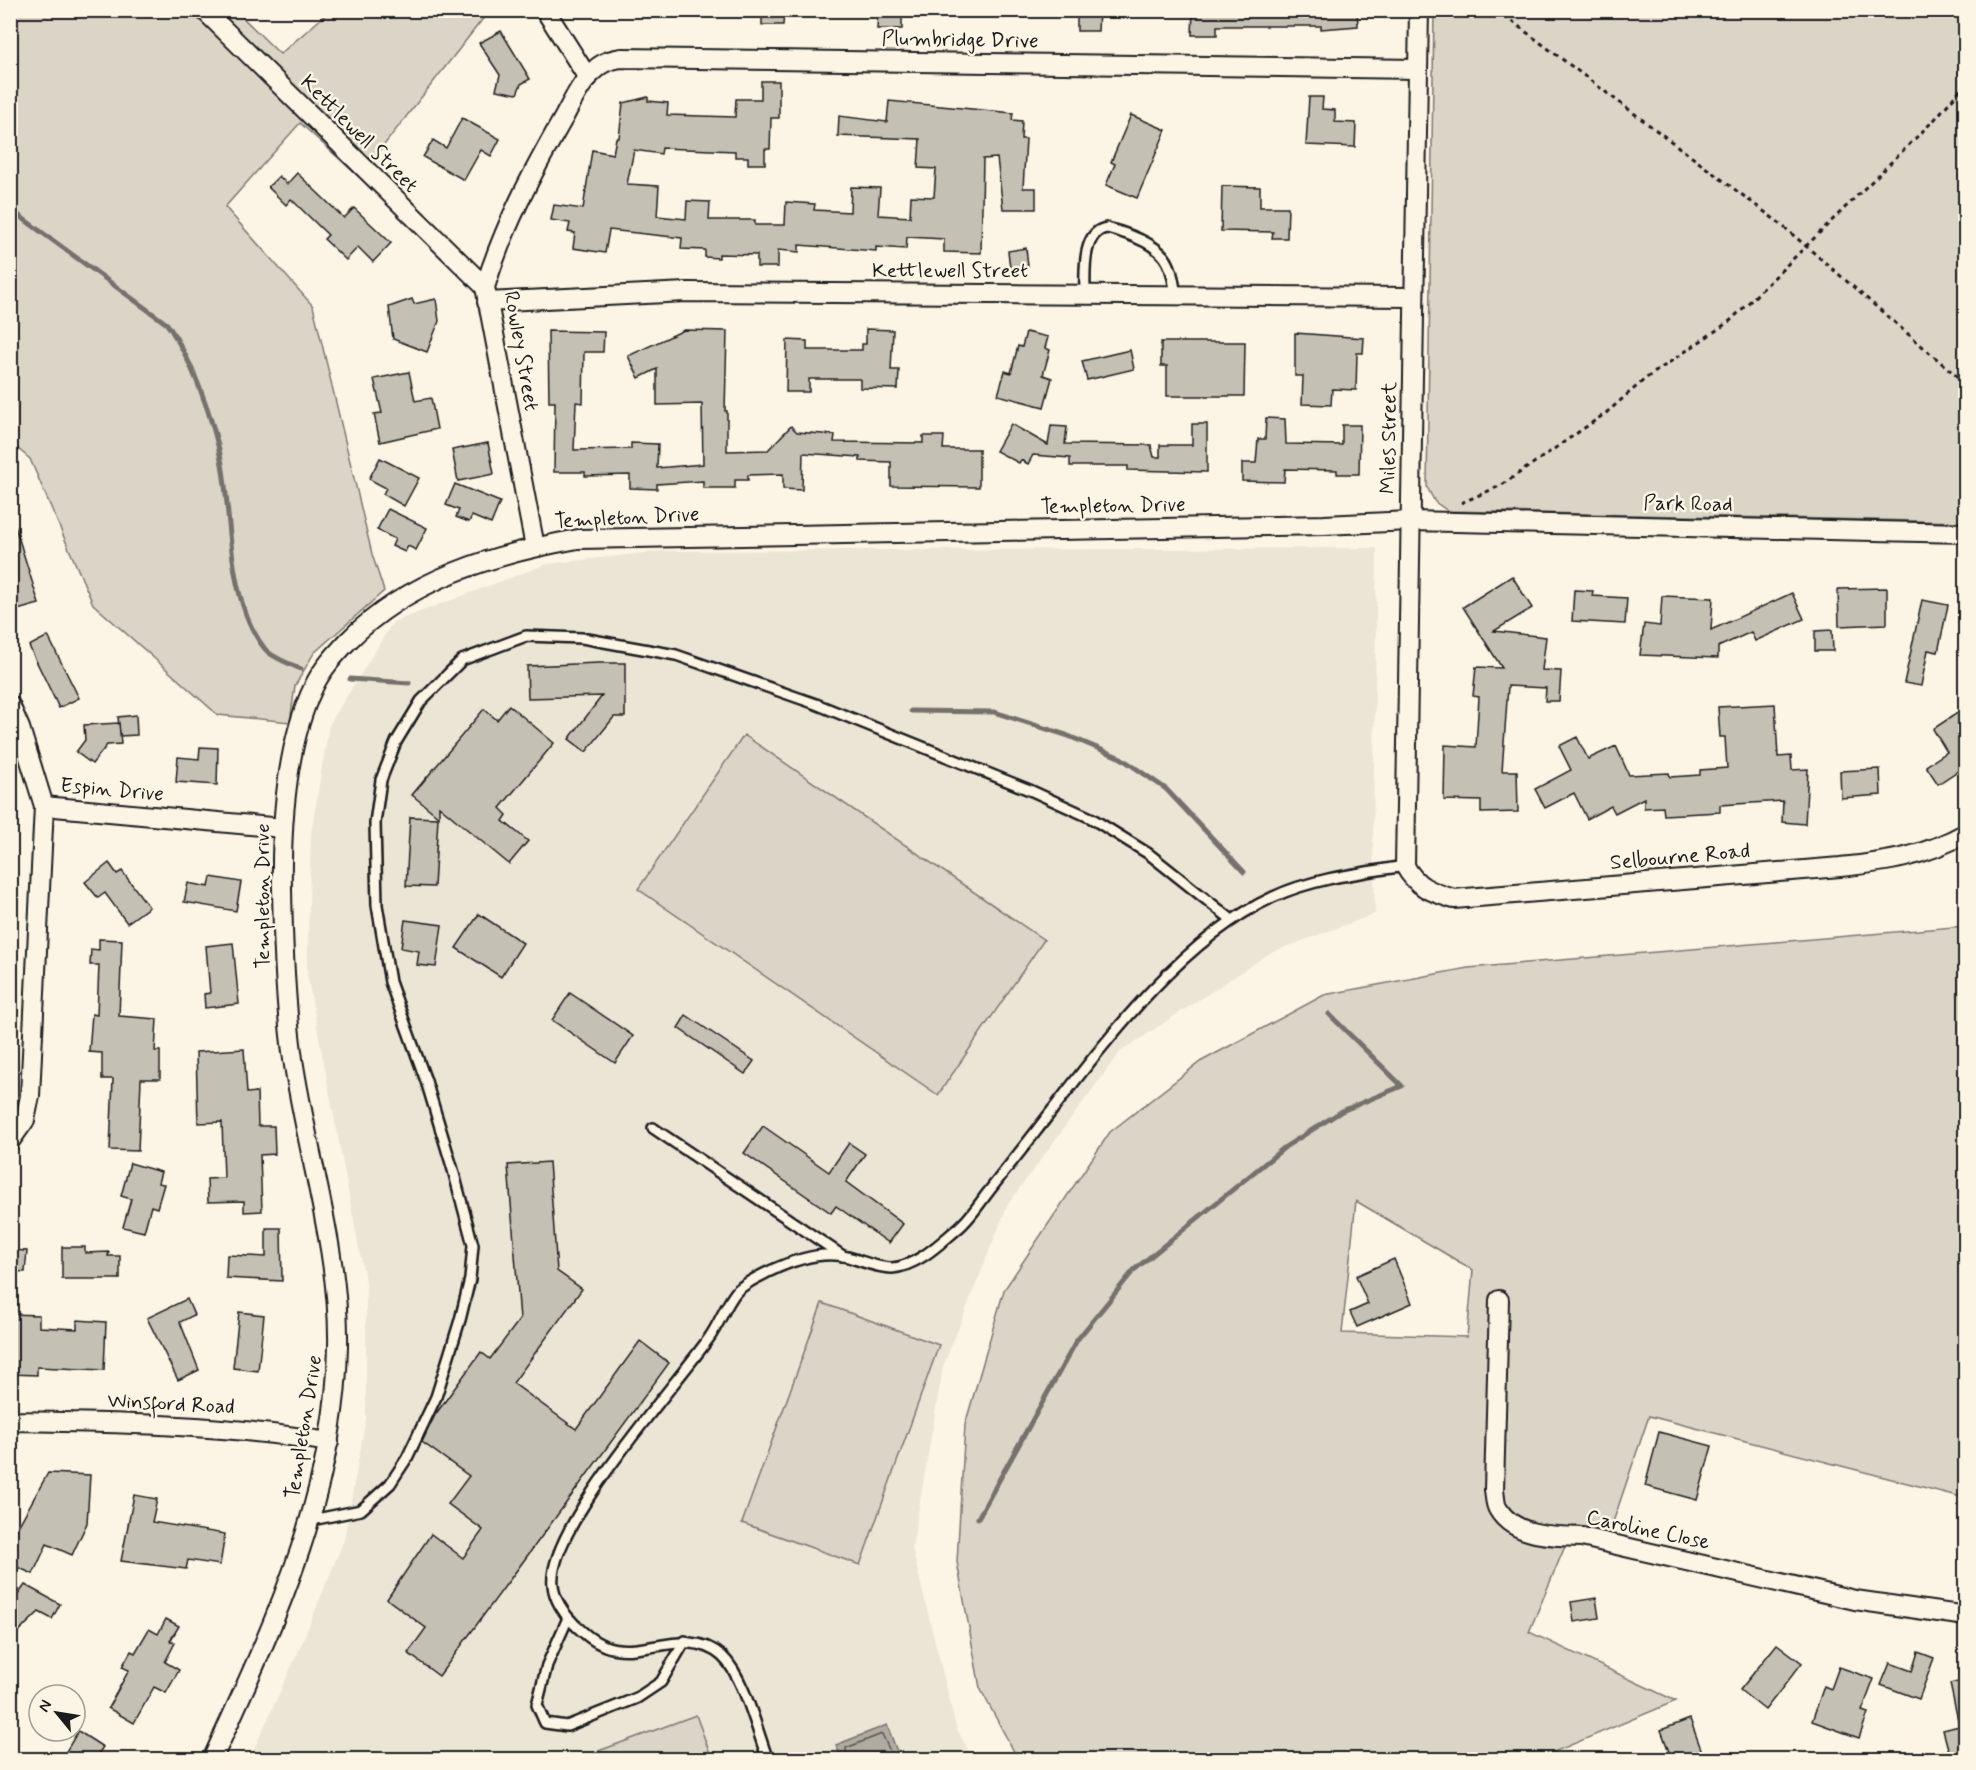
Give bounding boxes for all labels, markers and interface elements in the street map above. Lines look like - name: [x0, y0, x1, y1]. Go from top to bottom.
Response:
- street label: Plumbridge Drive: [881, 25, 1039, 55]
- street label: Kettlewell Street: [294, 69, 424, 199]
- street label: Kettlewell Street: [872, 257, 1028, 285]
- street label: Rowley Street: [497, 289, 545, 413]
- street label: Miles Street: [1374, 381, 1404, 494]
- street label: Park Road: [1643, 489, 1733, 519]
- street label: Templeton Drive: [1040, 491, 1186, 521]
- street label: Templeton Drive: [554, 500, 700, 536]
- street label: Espin Drive: [59, 772, 165, 808]
- street label: Templeton Drive: [249, 823, 277, 969]
- street label: Selbourne Road: [1609, 837, 1751, 877]
- street label: Templeton Drive: [279, 1353, 329, 1501]
- street label: Winsford Road: [107, 1387, 235, 1423]
- street label: Caroline Close: [1584, 1503, 1712, 1557]
- north arrow: [27, 1683, 87, 1743]
- text: N: [34, 1696, 57, 1716]

